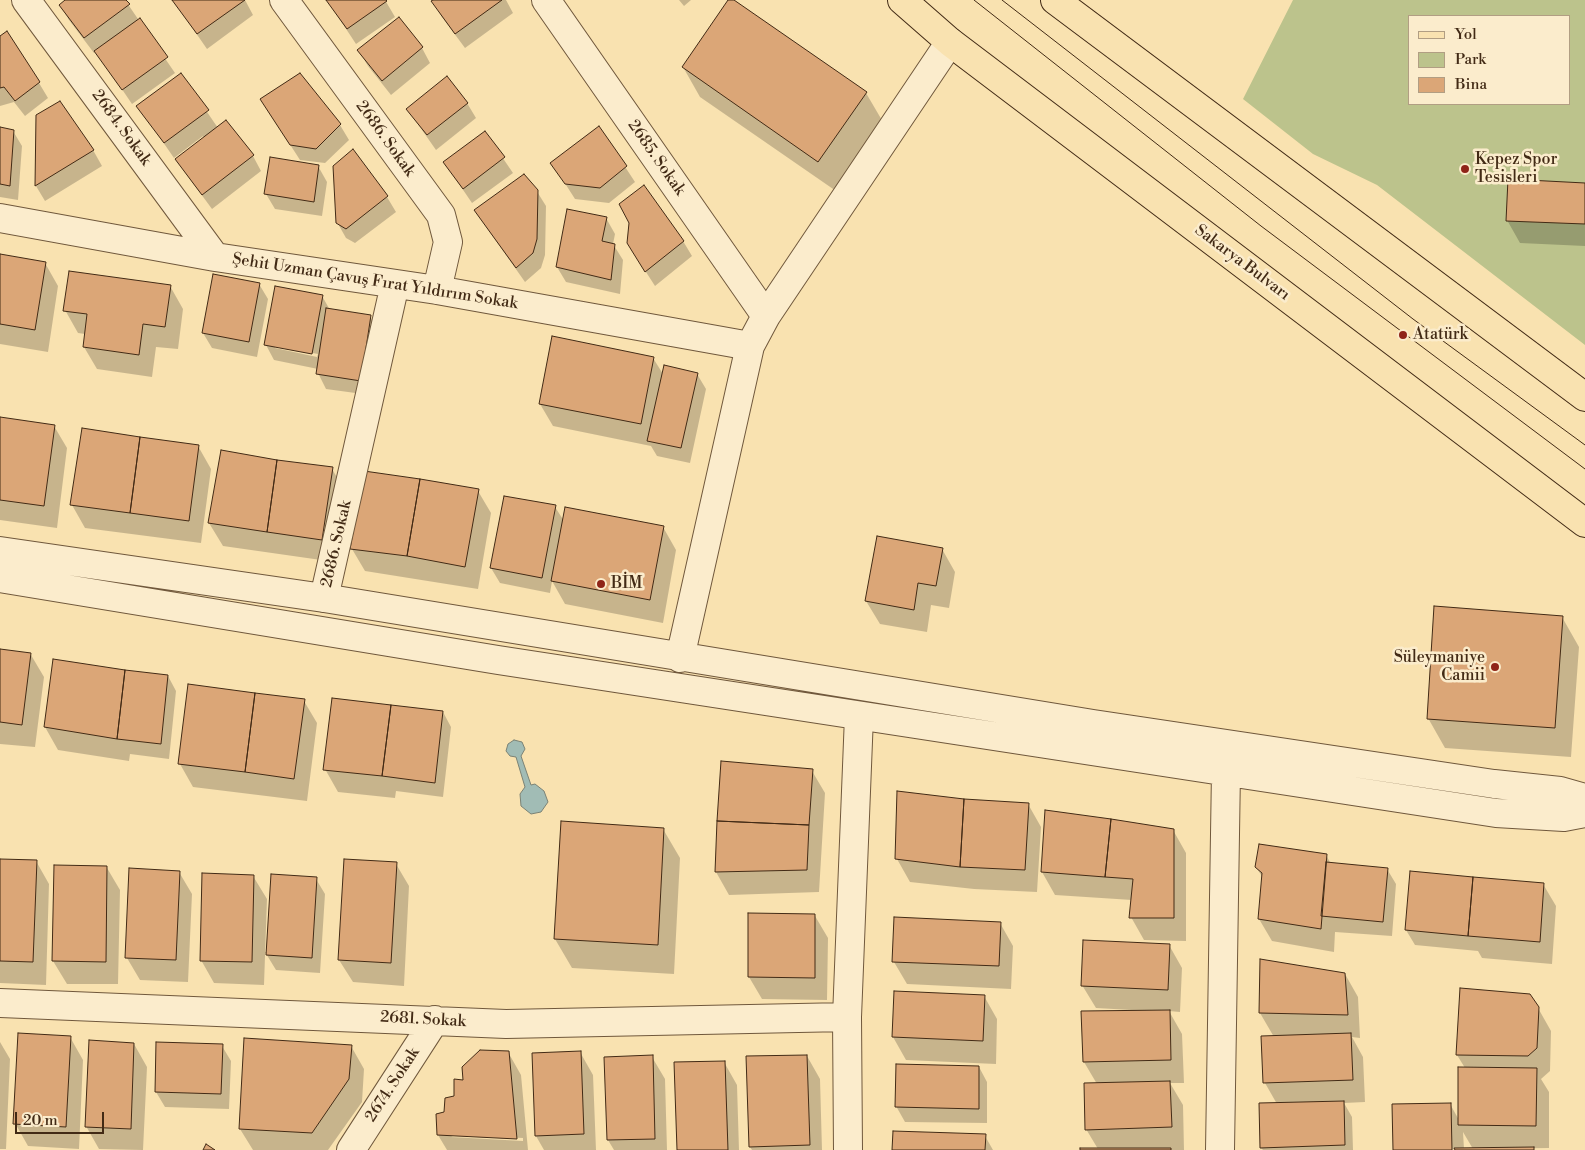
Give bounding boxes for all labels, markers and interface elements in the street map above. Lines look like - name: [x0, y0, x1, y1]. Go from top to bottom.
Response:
- legend: [1408, 15, 1570, 105]
- text: Yol: [1455, 25, 1477, 44]
- text: Park: [1455, 50, 1486, 69]
- text: Bina: [1455, 75, 1487, 94]
- street label: 2684. Sokak: [87, 86, 155, 170]
- street label: 2686. Sokak: [351, 97, 419, 181]
- street label: 2685. Sokak: [623, 117, 689, 199]
- place label: Kepez Spor Tesisleri: [1475, 150, 1557, 188]
- marker: Kepez Spor Tesisleri: [1459, 163, 1471, 175]
- street label: Sakarya Bulvarı: [1191, 221, 1293, 305]
- street label: Şehit Uzman Çavuş Fırat Yıldırım Sokak: [231, 250, 519, 314]
- place label: Atatürk: [1413, 325, 1468, 345]
- marker: Atatürk: [1397, 329, 1409, 341]
- street label: 2686. Sokak: [318, 499, 356, 589]
- place label: BİM: [611, 574, 642, 594]
- marker: BİM: [595, 578, 607, 590]
- place label: Süleymaniye Camii: [1394, 648, 1485, 686]
- marker: Süleymaniye Camii: [1489, 661, 1501, 673]
- street label: 2681. Sokak: [380, 1008, 466, 1032]
- street label: 2674. Sokak: [362, 1044, 424, 1126]
- scale bar: [18, 1102, 106, 1134]
- text: 20 m: [23, 1111, 58, 1130]

